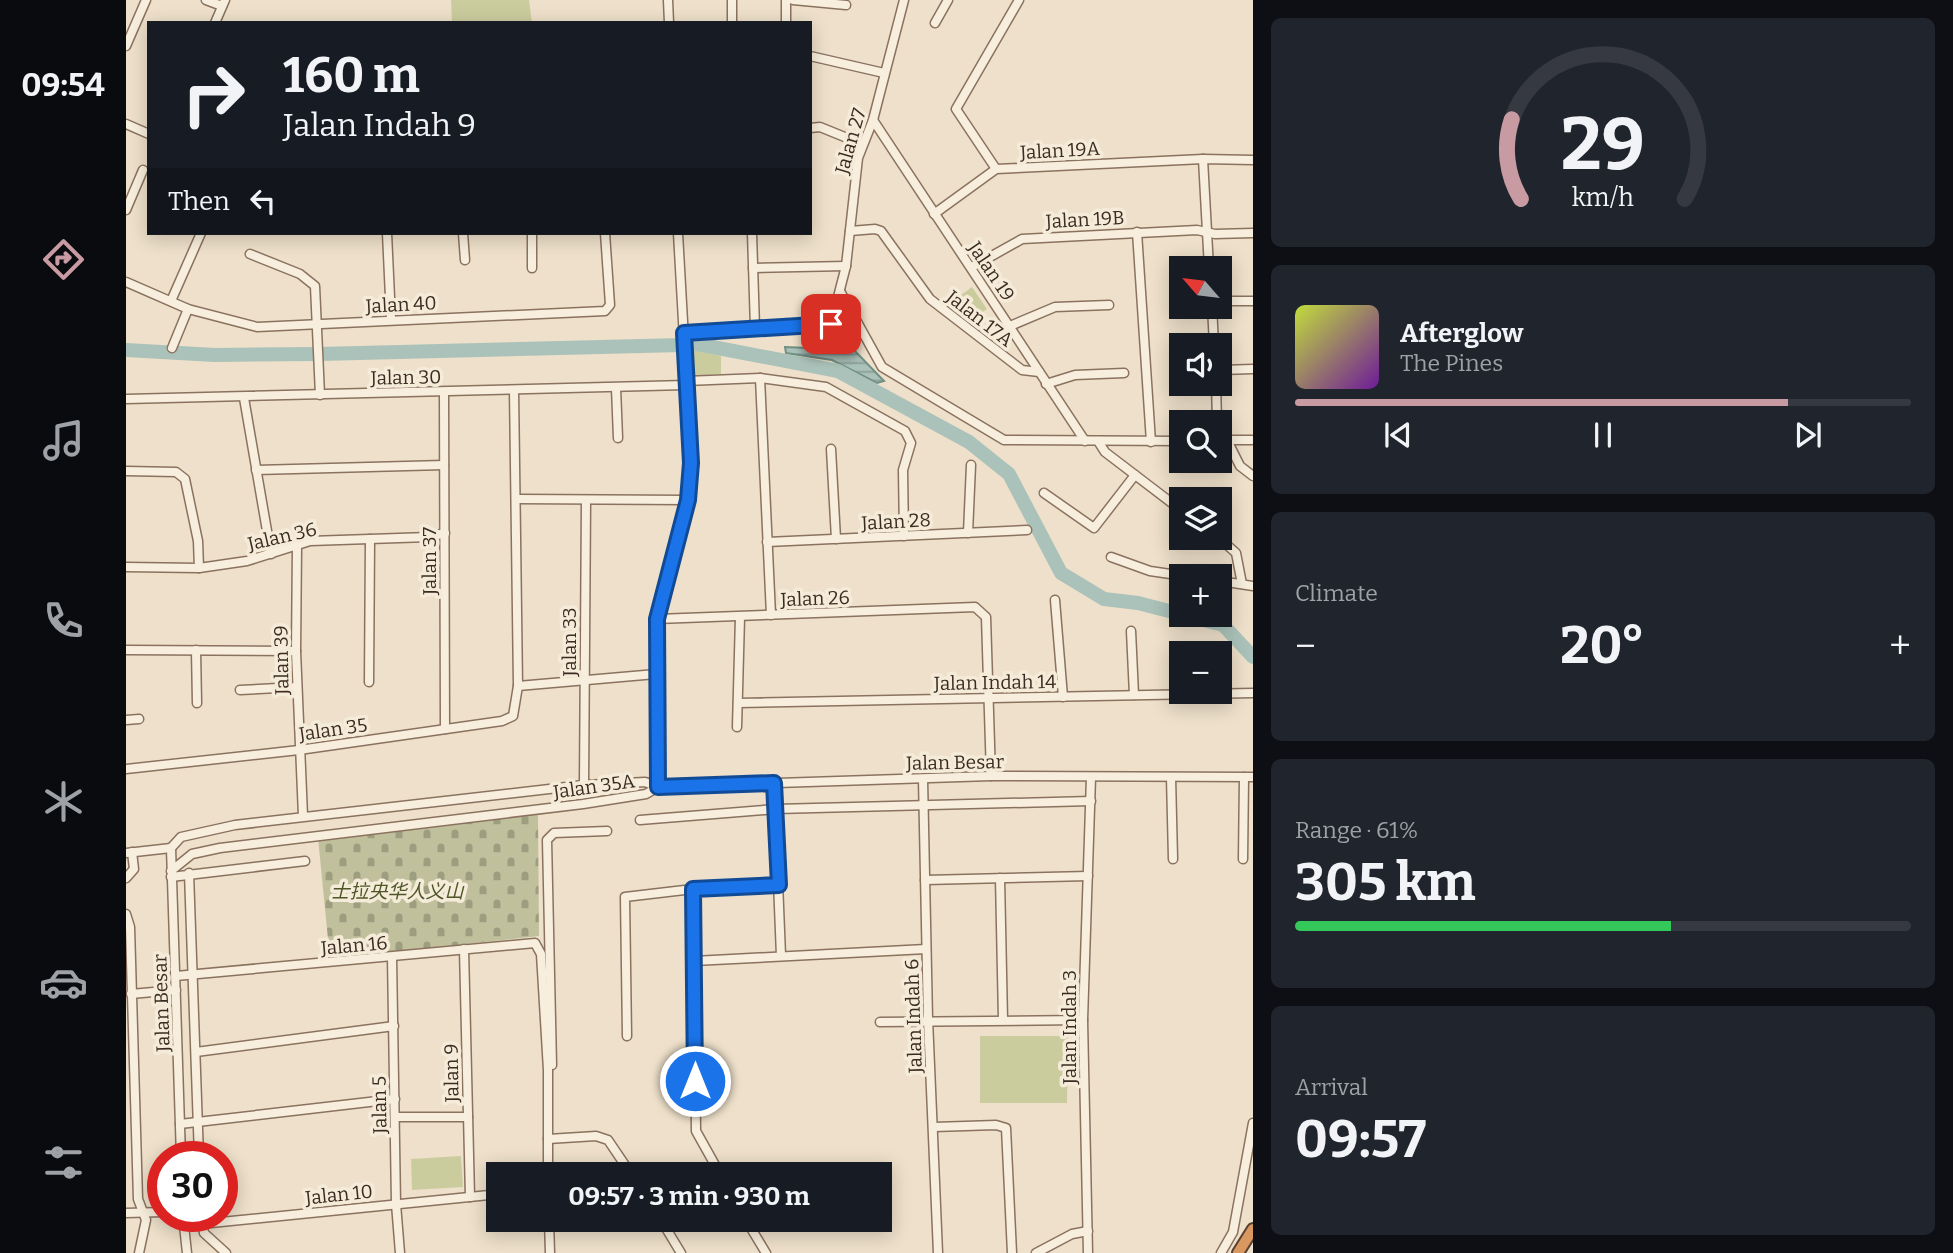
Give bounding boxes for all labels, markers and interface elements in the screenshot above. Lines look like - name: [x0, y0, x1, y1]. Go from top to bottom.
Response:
- text: 160 m: [283, 46, 420, 105]
- icon: right: [168, 49, 259, 140]
- text: 09:54: [21, 66, 105, 104]
- text: 29: [1561, 101, 1645, 188]
- street label: Jalan 27: [830, 105, 871, 178]
- text: Jalan Indah 9: [283, 106, 476, 144]
- street label: Jalan 19A: [1018, 137, 1101, 164]
- icon: left: [244, 182, 282, 220]
- text: km/h: [1572, 182, 1634, 212]
- text: Then: [168, 186, 230, 217]
- street label: Jalan 19B: [1044, 206, 1125, 233]
- icon: directions: [39, 235, 88, 284]
- street label: Jalan 19: [963, 236, 1020, 305]
- north arrow: [1169, 256, 1232, 318]
- map controls: [1169, 256, 1232, 704]
- street label: Jalan 17A: [941, 285, 1018, 352]
- street label: Jalan 40: [364, 291, 437, 318]
- pin: [801, 294, 861, 354]
- icon: arrive: [812, 305, 850, 343]
- text: Afterglow: [1400, 318, 1523, 349]
- button: sound: [1169, 333, 1232, 396]
- text: The Pines: [1400, 349, 1503, 377]
- street label: Jalan 30: [369, 365, 442, 390]
- button: search: [1169, 410, 1232, 473]
- icon: music: [39, 416, 88, 465]
- icon: previous: [1379, 416, 1417, 454]
- icon: pause: [1584, 416, 1622, 454]
- icon: next: [1789, 416, 1827, 454]
- button: layers: [1169, 487, 1232, 550]
- street label: Jalan 28: [860, 508, 931, 535]
- street label: Jalan 36: [245, 517, 319, 556]
- street label: Jalan 37: [418, 526, 441, 596]
- button: +: [1169, 564, 1232, 627]
- text: Climate: [1295, 579, 1378, 607]
- street label: Jalan 26: [779, 586, 850, 611]
- icon: phone: [39, 596, 88, 645]
- street label: Jalan 33: [558, 607, 581, 678]
- text: 20°: [1560, 614, 1645, 677]
- text: −: [1295, 623, 1316, 669]
- text: +: [1889, 623, 1911, 669]
- street label: Jalan 39: [269, 625, 294, 696]
- button: −: [1169, 641, 1232, 704]
- street label: Jalan Indah 14: [933, 670, 1056, 695]
- street label: Jalan 35: [296, 713, 369, 746]
- street label: Jalan Besar: [905, 750, 1005, 775]
- street label: Jalan 35A: [551, 769, 637, 804]
- icon: climate: [39, 777, 88, 826]
- text: Range · 61%: [1295, 816, 1418, 844]
- text: 305 km: [1295, 851, 1476, 914]
- park label: 士拉央华人义山: [330, 880, 464, 903]
- street label: Jalan 16: [319, 931, 388, 960]
- street label: Jalan Besar: [148, 953, 175, 1053]
- icon: car: [39, 958, 88, 1007]
- street label: Jalan Indah 6: [900, 958, 927, 1075]
- street label: Jalan Indah 3: [1058, 970, 1081, 1085]
- street label: Jalan 9: [439, 1043, 464, 1104]
- position arrow: [658, 1044, 732, 1118]
- text: Arrival: [1295, 1073, 1368, 1101]
- street label: Jalan 5: [367, 1076, 392, 1135]
- text: 09:57: [1295, 1108, 1426, 1171]
- icon: filters: [39, 1138, 88, 1187]
- speed limit sign: 30: [147, 1141, 238, 1232]
- street label: Jalan 10: [303, 1180, 374, 1210]
- text: 09:57 · 3 min · 930 m: [568, 1181, 810, 1212]

